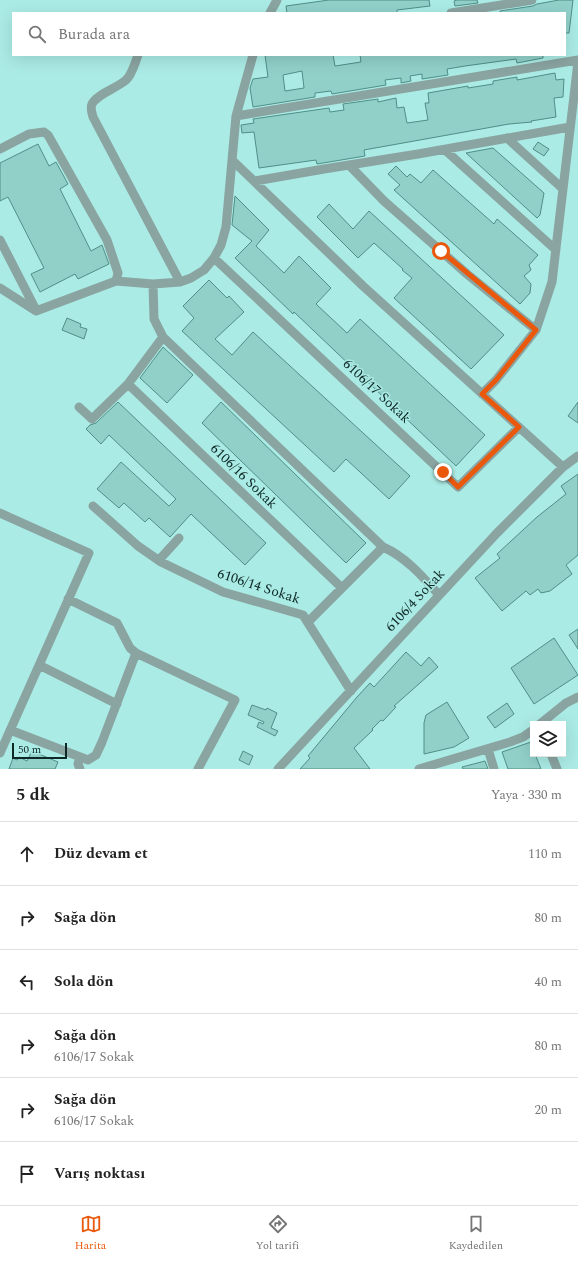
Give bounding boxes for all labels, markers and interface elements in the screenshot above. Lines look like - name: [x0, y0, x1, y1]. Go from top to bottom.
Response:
- search box: [12, 12, 566, 56]
- icon: search: [26, 23, 48, 45]
- text: Burada ara: [58, 23, 130, 46]
- route start: [432, 242, 450, 260]
- street label: 6106/17 Sokak: [338, 354, 416, 428]
- street label: 6106/16 Sokak: [206, 438, 283, 514]
- route end: [434, 463, 452, 481]
- street label: 6106/14 Sokak: [215, 563, 304, 609]
- street label: 6106/4 Sokak: [380, 564, 450, 636]
- map controls: [530, 721, 566, 757]
- button: layers: [530, 721, 566, 757]
- scale bar: [12, 741, 67, 760]
- text: 50 m: [18, 741, 41, 758]
- text: 5 dk: [16, 782, 50, 808]
- text: Yaya · 330 m: [491, 785, 562, 805]
- text: Düz devam et: [54, 842, 148, 865]
- icon: ahead: [16, 843, 38, 865]
- text: 110 m: [528, 844, 562, 864]
- text: Sağa dön: [54, 906, 116, 929]
- icon: right: [16, 907, 38, 929]
- text: 80 m: [535, 908, 562, 928]
- text: Sola dön: [54, 970, 114, 993]
- icon: left: [16, 971, 38, 993]
- text: 40 m: [535, 972, 562, 992]
- text: Sağa dön: [54, 1024, 116, 1047]
- icon: right: [16, 1035, 38, 1057]
- text: 80 m: [535, 1036, 562, 1056]
- text: 6106/17 Sokak: [54, 1047, 134, 1067]
- text: Sağa dön: [54, 1088, 116, 1111]
- icon: right: [16, 1099, 38, 1121]
- text: 20 m: [535, 1100, 562, 1120]
- text: 6106/17 Sokak: [54, 1111, 134, 1131]
- text: Varış noktası: [54, 1162, 145, 1185]
- icon: arrive: [16, 1163, 38, 1185]
- tab: Harita: [75, 1213, 106, 1254]
- tab: Yol tarifi: [256, 1213, 299, 1254]
- tab: Kaydedilen: [449, 1213, 503, 1254]

